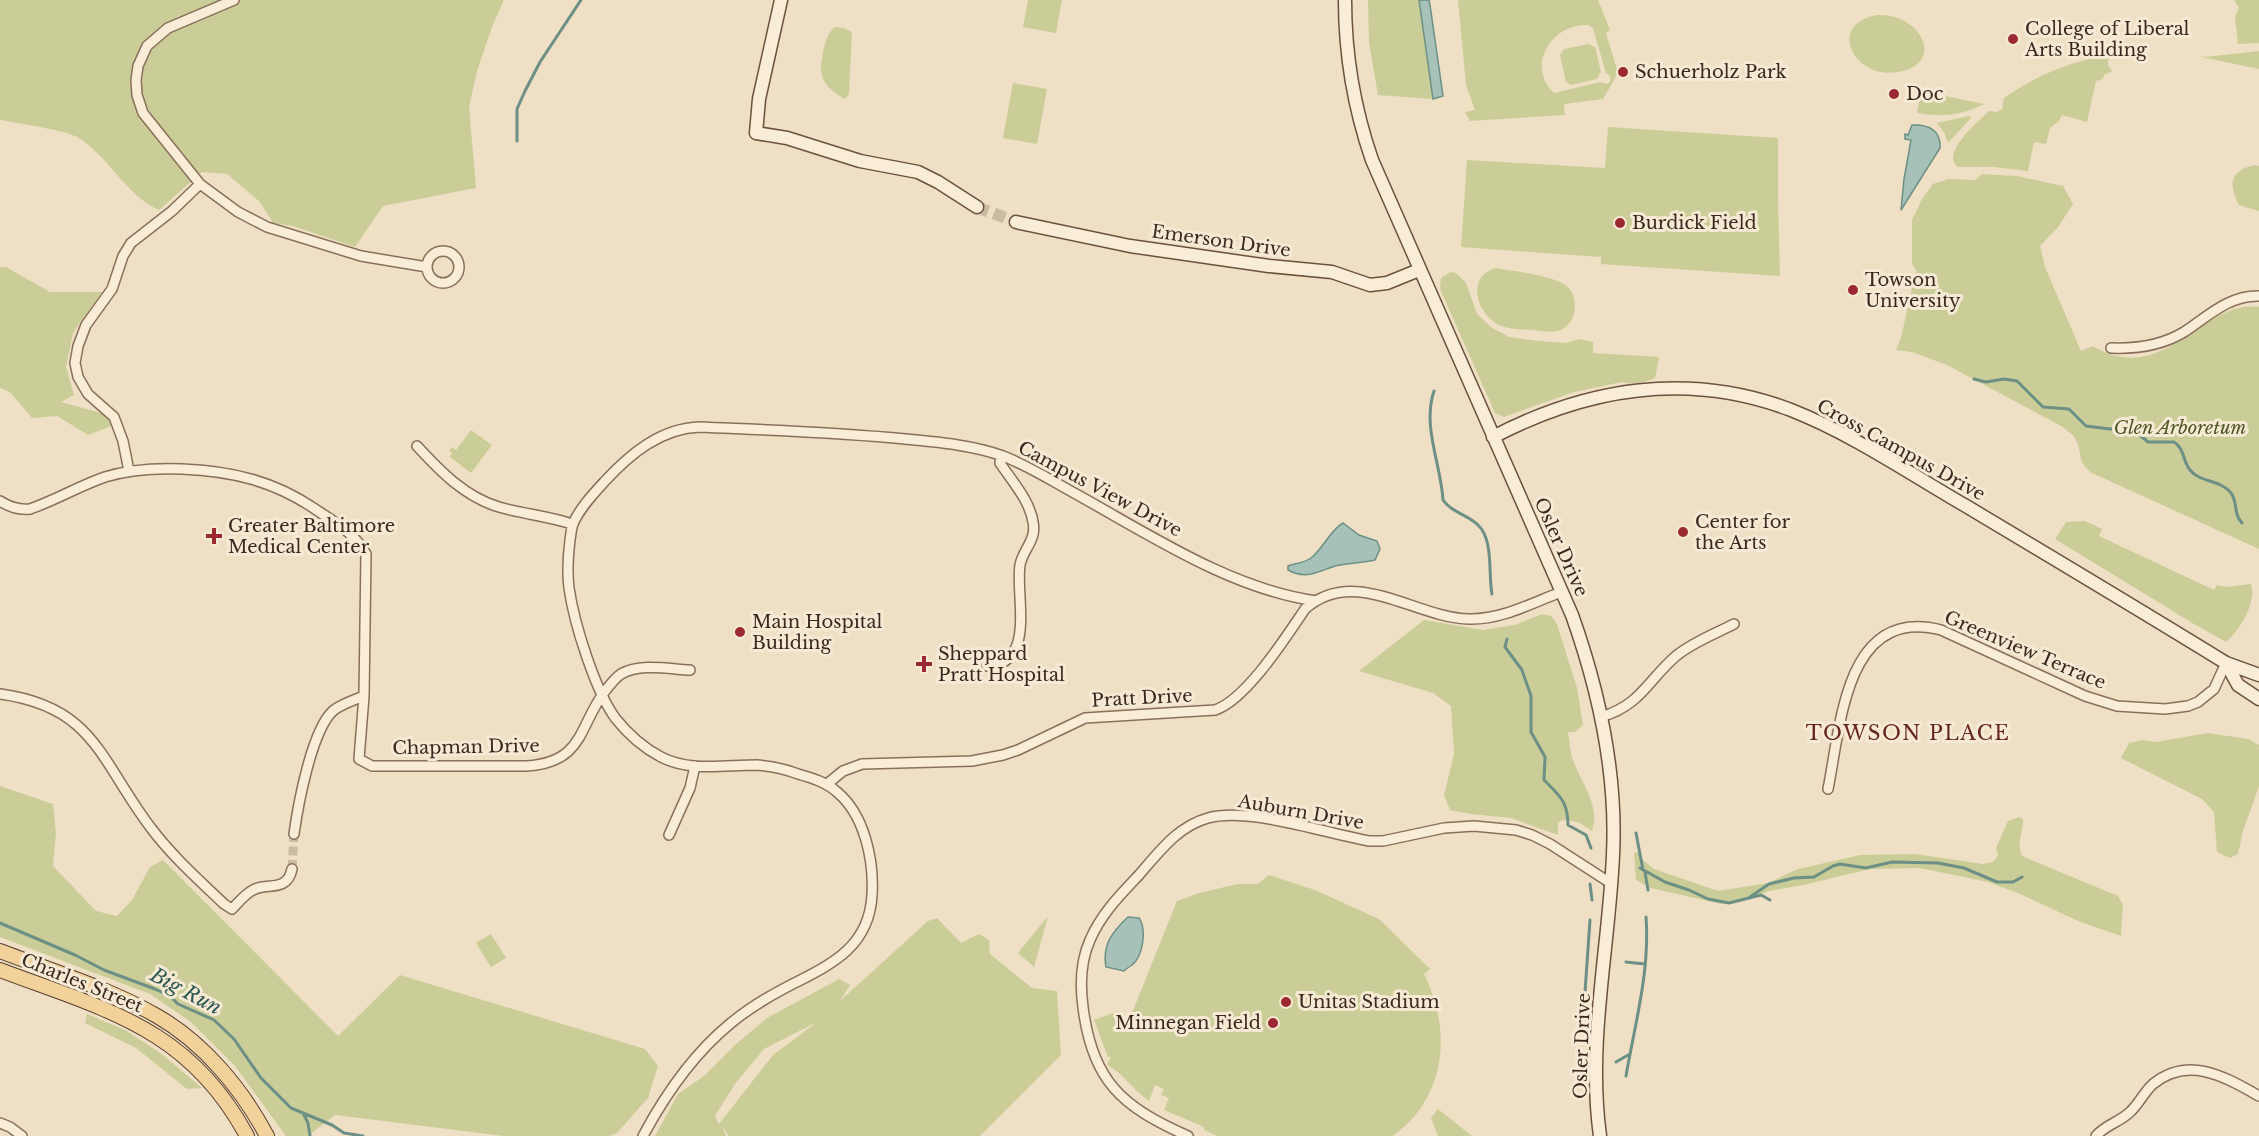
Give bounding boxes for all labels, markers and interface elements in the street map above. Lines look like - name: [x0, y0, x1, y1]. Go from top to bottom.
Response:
- place label: College of Liberal Arts Building: [2024, 18, 2190, 61]
- marker: College of Liberal Arts Building: [2006, 32, 2020, 46]
- place label: Schuerholz Park: [1635, 61, 1787, 83]
- marker: Schuerholz Park: [1616, 65, 1630, 79]
- place label: Doc: [1906, 83, 1944, 105]
- marker: Doc: [1887, 87, 1901, 101]
- place label: Burdick Field: [1632, 212, 1757, 234]
- marker: Burdick Field: [1613, 216, 1627, 230]
- street label: Emerson Drive: [1150, 220, 1292, 262]
- place label: Towson University: [1865, 269, 1961, 312]
- marker: Towson University: [1846, 283, 1860, 297]
- street label: Cross Campus Drive: [1813, 395, 1989, 505]
- park label: Glen Arboretum: [2114, 417, 2247, 439]
- street label: Campus View Drive: [1014, 437, 1186, 541]
- street label: Osler Drive: [1529, 494, 1593, 600]
- place label: Center for the Arts: [1695, 511, 1791, 554]
- place label: Greater Baltimore Medical Center: [228, 515, 395, 558]
- marker: Center for the Arts: [1676, 525, 1690, 539]
- marker: Greater Baltimore Medical Center: [205, 527, 223, 545]
- street label: Greenview Terrace: [1941, 606, 2109, 694]
- place label: Main Hospital Building: [752, 611, 883, 654]
- marker: Main Hospital Building: [733, 625, 747, 639]
- place label: Sheppard Pratt Hospital: [938, 643, 1065, 686]
- marker: Sheppard Pratt Hospital: [915, 655, 933, 673]
- street label: Pratt Drive: [1091, 684, 1193, 712]
- district label: TOWSON PLACE: [1806, 721, 2010, 745]
- street label: Chapman Drive: [392, 735, 540, 759]
- street label: Auburn Drive: [1235, 790, 1366, 834]
- street label: Charles Street: [18, 949, 146, 1017]
- water label: Big Run: [146, 962, 226, 1020]
- place label: Unitas Stadium: [1298, 991, 1440, 1013]
- street label: Osler Drive: [1569, 993, 1595, 1099]
- marker: Unitas Stadium: [1279, 995, 1293, 1009]
- place label: Minnegan Field: [1115, 1012, 1261, 1034]
- marker: Minnegan Field: [1266, 1016, 1280, 1030]

